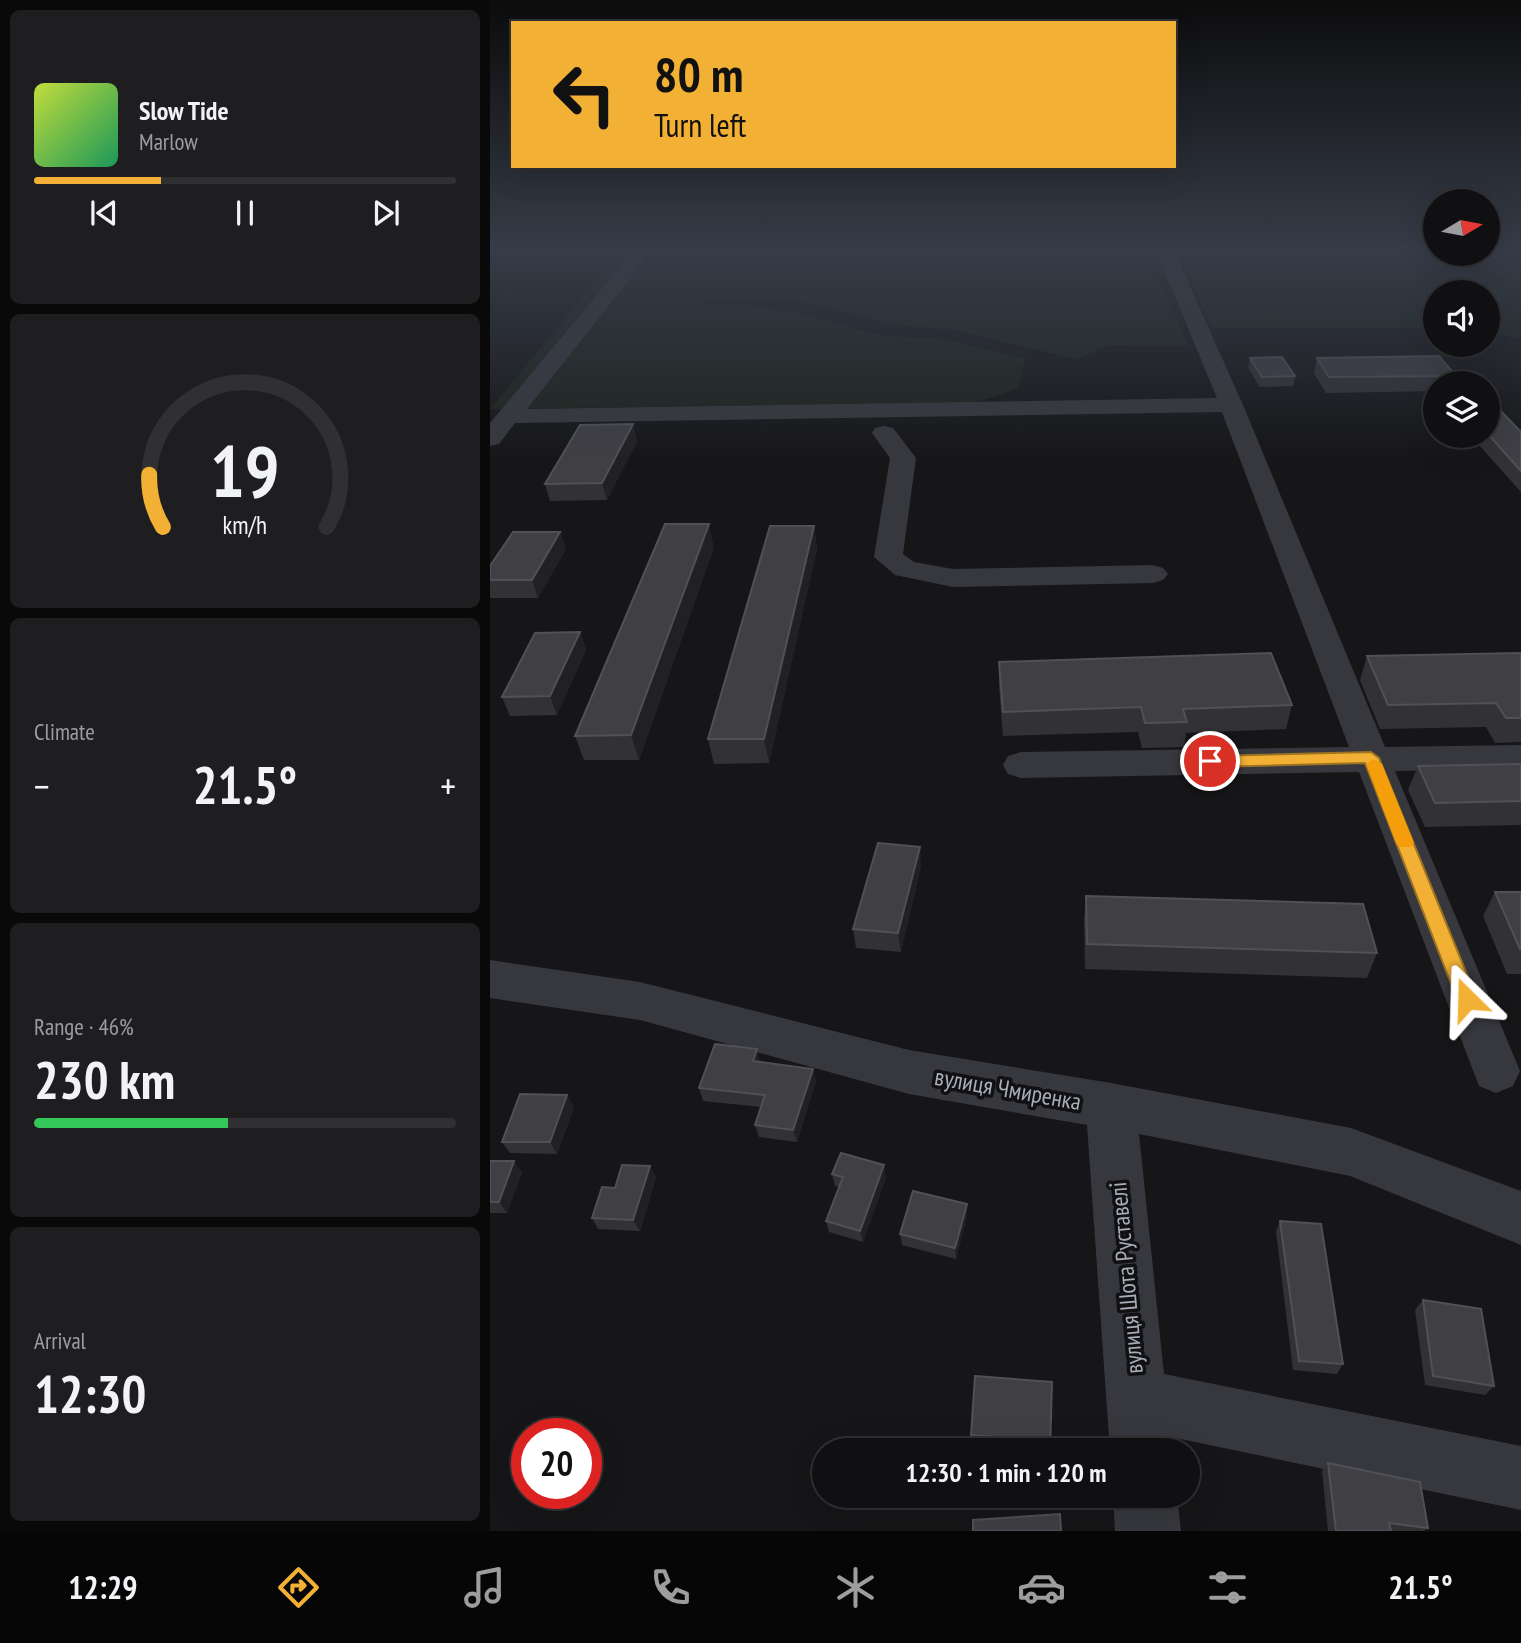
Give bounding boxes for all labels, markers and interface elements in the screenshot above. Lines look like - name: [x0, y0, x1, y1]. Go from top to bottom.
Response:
- text: 80 m: [654, 42, 743, 106]
- icon: left: [539, 49, 630, 140]
- text: Slow Tide: [139, 94, 229, 127]
- text: Turn left: [654, 104, 746, 146]
- text: Marlow: [139, 127, 198, 156]
- north arrow: [1423, 189, 1500, 266]
- map controls: [1423, 189, 1500, 448]
- icon: previous: [85, 194, 123, 232]
- icon: pause: [226, 194, 264, 232]
- icon: next: [367, 194, 405, 232]
- button: sound: [1423, 280, 1500, 357]
- button: layers: [1423, 371, 1500, 448]
- text: 19: [210, 424, 280, 518]
- text: km/h: [223, 509, 267, 541]
- text: Climate: [34, 717, 95, 746]
- pin: [1180, 731, 1240, 791]
- icon: arrive: [1191, 742, 1229, 780]
- text: 21.5°: [193, 751, 297, 818]
- text: −: [34, 761, 50, 810]
- text: +: [440, 761, 456, 810]
- position arrow: [1430, 962, 1504, 1036]
- text: Range · 46%: [34, 1012, 134, 1041]
- text: 230 km: [34, 1046, 175, 1113]
- street label: вулиця Чмиренка: [932, 1061, 1084, 1117]
- street label: вулиця Шота Руставелі: [1102, 1181, 1150, 1375]
- text: Arrival: [34, 1326, 86, 1355]
- text: 12:30: [34, 1360, 146, 1427]
- speed limit sign: 20: [511, 1418, 602, 1509]
- text: 12:30 · 1 min · 120 m: [906, 1456, 1106, 1489]
- icon: directions: [274, 1563, 323, 1612]
- icon: music: [460, 1563, 509, 1612]
- icon: phone: [646, 1563, 695, 1612]
- icon: climate: [831, 1563, 880, 1612]
- icon: car: [1017, 1563, 1066, 1612]
- icon: filters: [1203, 1563, 1252, 1612]
- text: 12:29: [68, 1566, 138, 1608]
- text: 21.5°: [1388, 1566, 1453, 1608]

